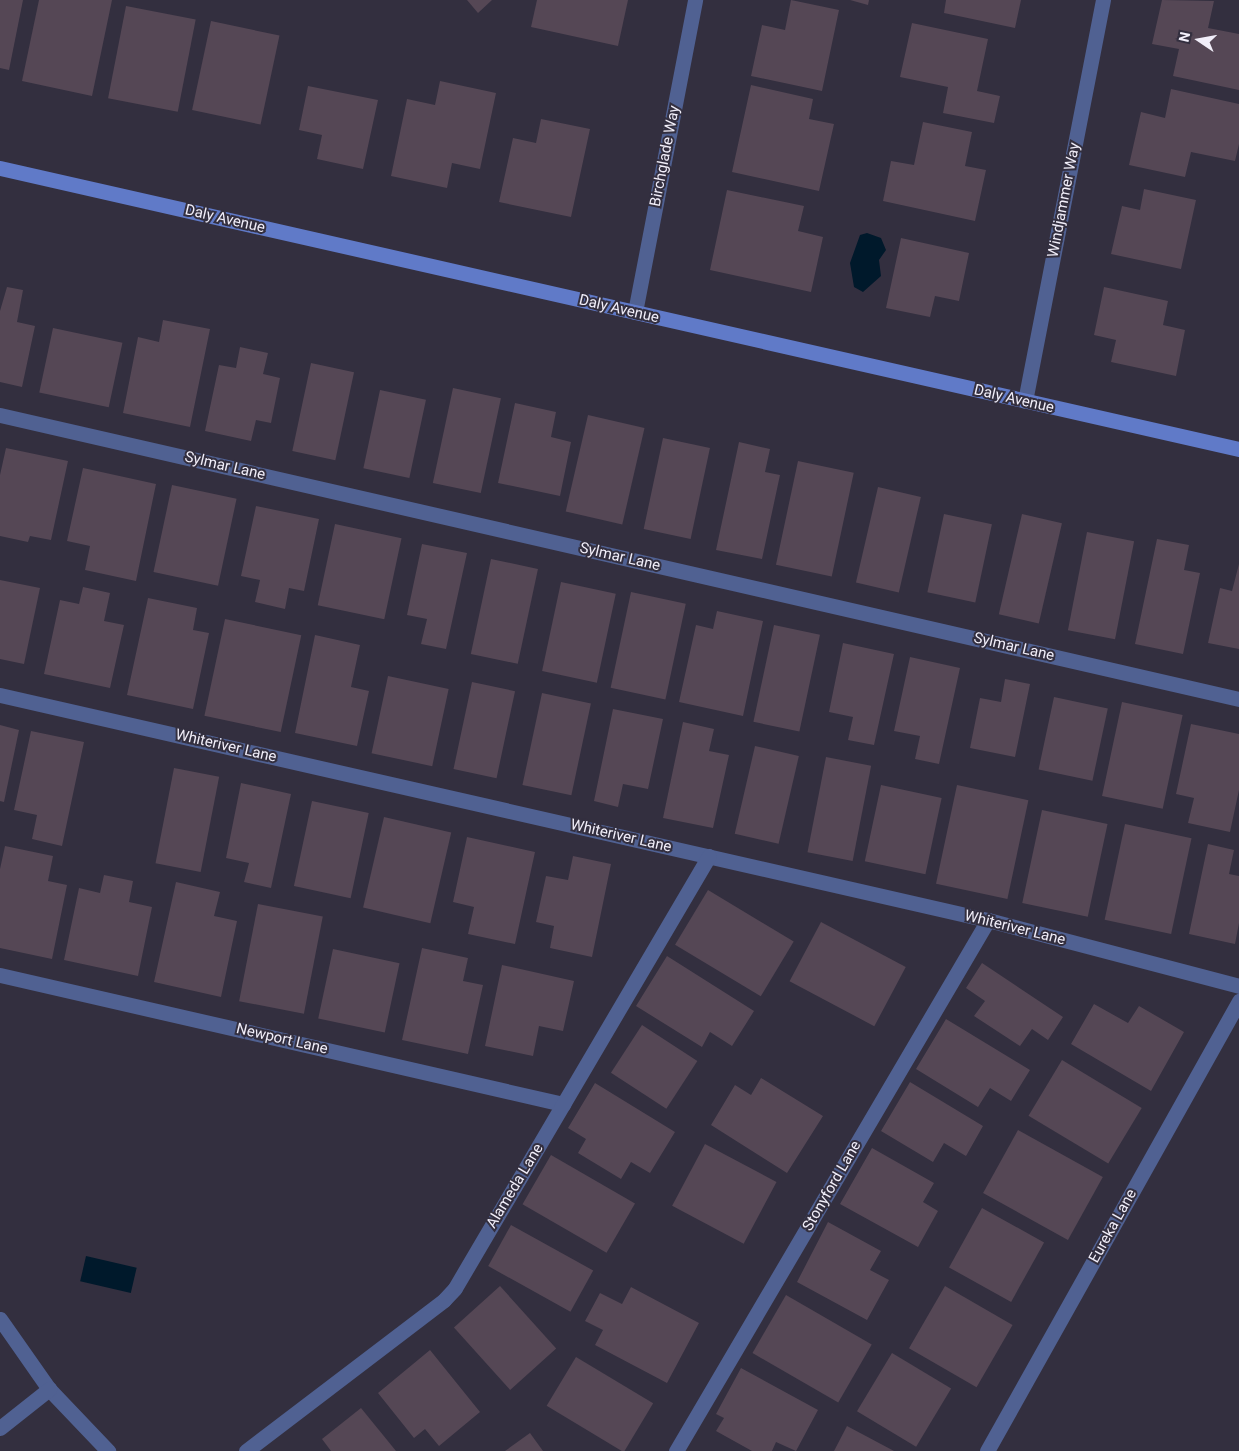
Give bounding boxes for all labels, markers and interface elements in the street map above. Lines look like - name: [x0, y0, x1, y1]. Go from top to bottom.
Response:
- north arrow: [1174, 15, 1224, 65]
- text: N: [1175, 30, 1193, 43]
- street label: Birchglade Way: [646, 104, 684, 208]
- street label: Windjammer Way: [1044, 141, 1084, 259]
- street label: Daly Avenue: [183, 201, 267, 237]
- street label: Daly Avenue: [577, 291, 661, 327]
- street label: Daly Avenue: [972, 381, 1056, 417]
- street label: Sylmar Lane: [183, 448, 267, 484]
- street label: Sylmar Lane: [578, 539, 662, 575]
- street label: Sylmar Lane: [972, 629, 1056, 665]
- street label: Whiteriver Lane: [174, 726, 278, 766]
- street label: Whiteriver Lane: [569, 816, 673, 856]
- street label: Whiteriver Lane: [963, 907, 1067, 949]
- street label: Newport Lane: [234, 1020, 330, 1058]
- street label: Stonyford Lane: [799, 1138, 865, 1234]
- street label: Alameda Lane: [483, 1140, 547, 1232]
- street label: Eureka Lane: [1085, 1186, 1141, 1266]

